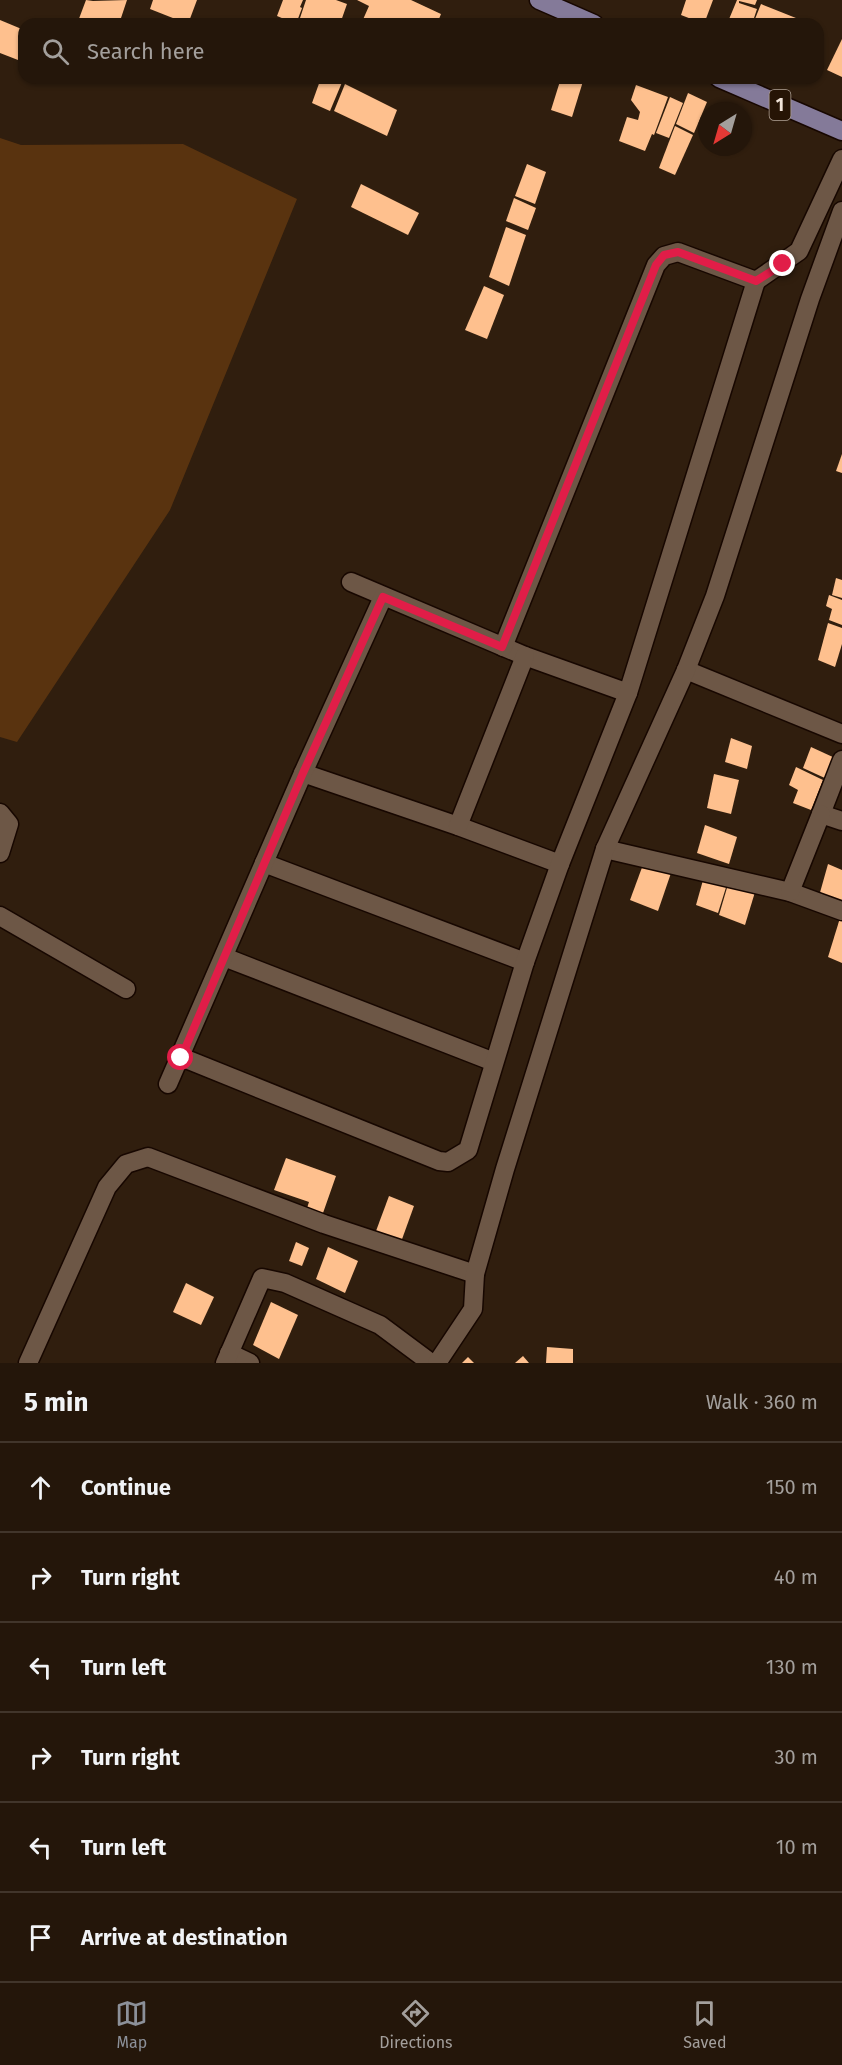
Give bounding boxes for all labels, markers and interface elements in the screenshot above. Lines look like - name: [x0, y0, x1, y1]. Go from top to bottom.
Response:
- search box: [18, 18, 824, 84]
- icon: search: [39, 35, 72, 68]
- text: Search here: [87, 38, 205, 65]
- road number: 1: [770, 90, 790, 120]
- north arrow: [698, 102, 752, 156]
- route end: [769, 250, 795, 276]
- route start: [167, 1044, 193, 1070]
- text: 5 min: [24, 1387, 88, 1418]
- text: Walk · 360 m: [706, 1390, 818, 1414]
- icon: ahead: [24, 1471, 57, 1504]
- text: Continue: [81, 1474, 171, 1501]
- text: 150 m: [766, 1475, 818, 1499]
- icon: right: [24, 1561, 57, 1594]
- text: Turn right: [81, 1564, 180, 1591]
- text: 40 m: [774, 1565, 818, 1589]
- icon: left: [24, 1651, 57, 1684]
- text: Turn left: [81, 1654, 166, 1681]
- text: 130 m: [766, 1655, 818, 1679]
- icon: right: [24, 1741, 57, 1774]
- text: Turn right: [81, 1744, 180, 1771]
- text: 30 m: [774, 1745, 818, 1769]
- icon: left: [24, 1831, 57, 1864]
- text: Turn left: [81, 1834, 166, 1861]
- text: 10 m: [776, 1835, 818, 1859]
- icon: arrive: [24, 1921, 57, 1954]
- text: Arrive at destination: [81, 1924, 288, 1951]
- tab: Map: [115, 1997, 148, 2052]
- tab: Directions: [379, 1997, 453, 2052]
- tab: Saved: [683, 1997, 727, 2052]

